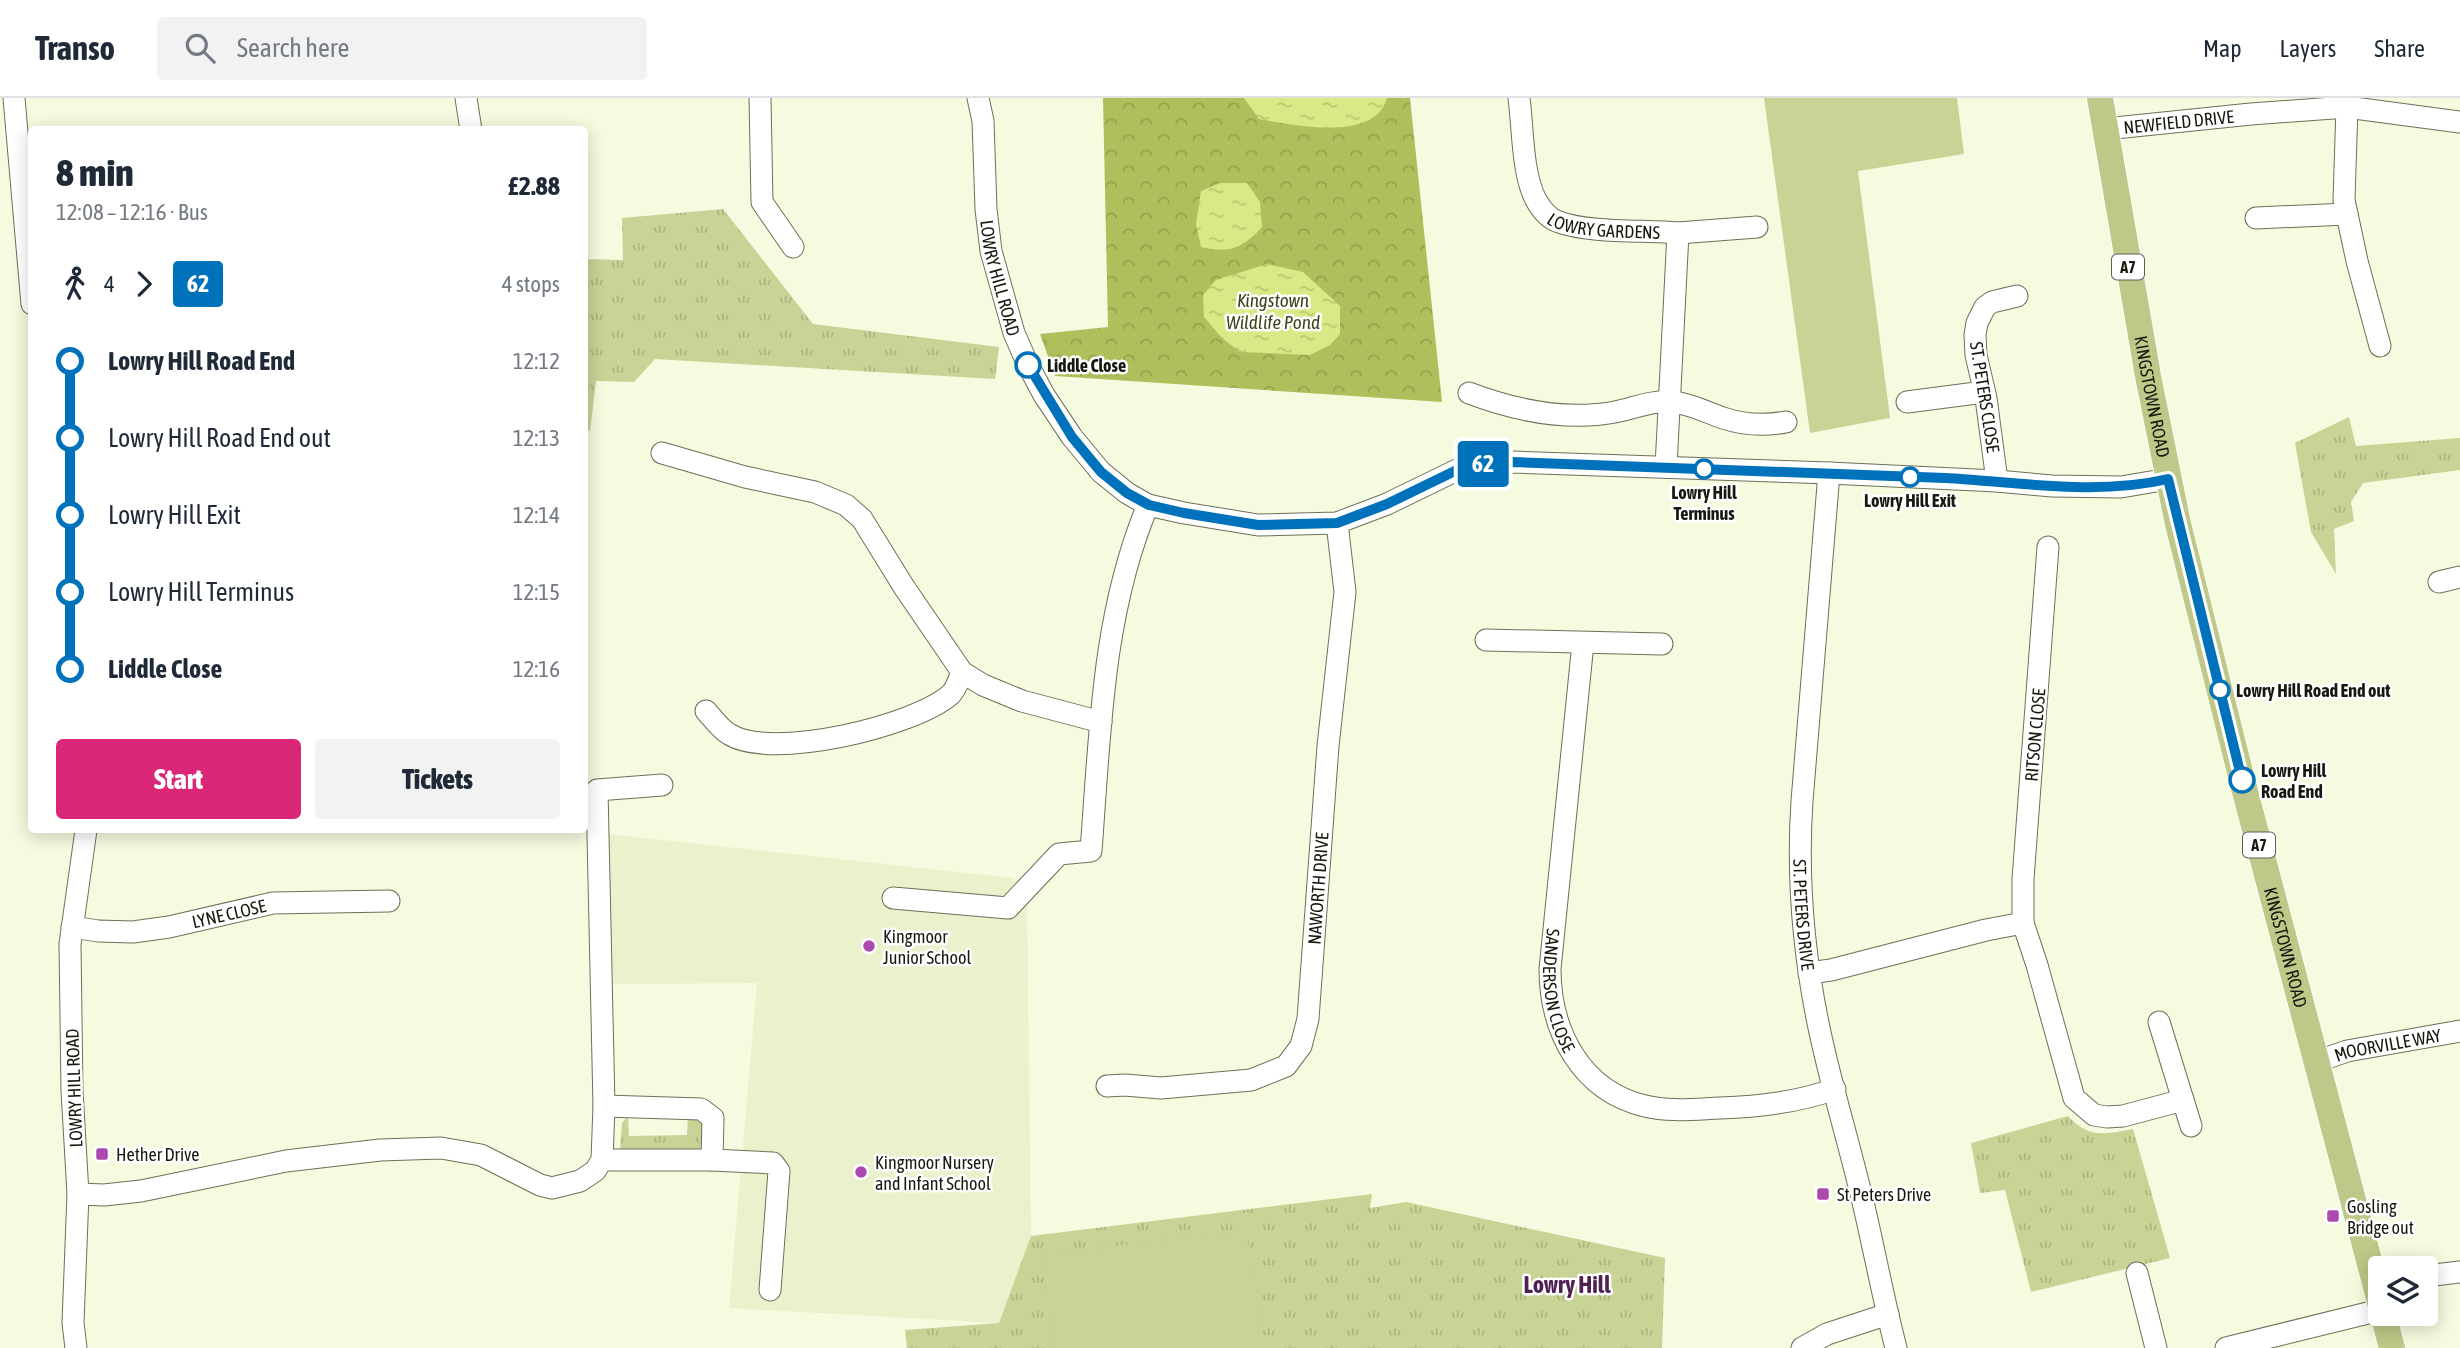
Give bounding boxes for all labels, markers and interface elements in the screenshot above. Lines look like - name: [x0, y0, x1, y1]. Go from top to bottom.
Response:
- search box: [157, 17, 647, 80]
- text: Transo: [35, 29, 115, 67]
- icon: search: [181, 29, 219, 67]
- text: Search here: [237, 33, 349, 63]
- text: Map: [2203, 35, 2242, 62]
- text: Layers: [2280, 35, 2336, 62]
- text: Share: [2374, 35, 2425, 62]
- street label: NEWFIELD DRIVE: [2123, 105, 2235, 138]
- text: 8 min: [56, 151, 134, 194]
- text: £2.88: [508, 171, 560, 201]
- text: 12:08 – 12:16 · Bus: [56, 199, 208, 225]
- street label: LOWRY GARDENS: [1544, 208, 1661, 242]
- street label: LOWRY HILL ROAD: [977, 219, 1025, 338]
- road number: A7: [2112, 254, 2144, 280]
- icon: walk: [56, 265, 94, 303]
- icon: forward: [125, 265, 163, 303]
- text: 62: [187, 270, 209, 297]
- text: 4: [104, 271, 115, 297]
- text: 4 stops: [502, 271, 560, 297]
- water label: Kingstown Wildlife Pond: [1226, 289, 1320, 333]
- street label: KINGSTOWN ROAD: [2131, 334, 2175, 459]
- street label: ST. PETERS CLOSE: [1966, 340, 2004, 454]
- text: Lowry Hill Road End: [108, 346, 295, 376]
- text: 12:12: [513, 348, 560, 374]
- marker: Liddle Close: [1015, 352, 1041, 378]
- place label: Liddle Close: [1047, 355, 1126, 376]
- text: Lowry Hill Road End out: [108, 423, 331, 453]
- text: 12:13: [513, 425, 560, 451]
- line badge: 62: [1452, 441, 1514, 487]
- text: 62: [1472, 450, 1494, 477]
- marker: Lowry Hill Terminus: [1694, 459, 1714, 479]
- marker: Lowry Hill Exit: [1900, 467, 1920, 487]
- place label: Lowry Hill Terminus: [1671, 482, 1737, 524]
- place label: Lowry Hill Exit: [1864, 490, 1957, 511]
- text: Lowry Hill Exit: [108, 500, 241, 530]
- text: 12:14: [513, 502, 560, 528]
- text: Lowry Hill Terminus: [108, 577, 294, 607]
- text: 12:15: [513, 579, 560, 605]
- text: Liddle Close: [108, 654, 222, 684]
- text: 12:16: [513, 656, 560, 682]
- marker: Lowry Hill Road End out: [2210, 680, 2230, 700]
- place label: Lowry Hill Road End out: [2236, 680, 2391, 701]
- street label: RITSON CLOSE: [2020, 687, 2050, 782]
- button: Start: [56, 739, 301, 819]
- button: Tickets: [315, 739, 560, 819]
- place label: Lowry Hill Road End: [2261, 760, 2327, 802]
- marker: Lowry Hill Road End: [2229, 767, 2255, 793]
- street label: NAWORTH DRIVE: [1303, 831, 1332, 945]
- road number: A7: [2243, 832, 2275, 858]
- street label: ST. PETERS DRIVE: [1790, 859, 1819, 972]
- street label: KINGSTOWN ROAD: [2260, 885, 2312, 1010]
- street label: LYNE CLOSE: [190, 894, 268, 932]
- place label: Kingmoor Junior School: [883, 926, 971, 968]
- street label: SANDERSON CLOSE: [1539, 928, 1580, 1056]
- marker: Kingmoor Junior School: [861, 938, 877, 954]
- street label: MOORVILLE WAY: [2331, 1024, 2443, 1065]
- street label: LOWRY HILL ROAD: [61, 1028, 87, 1148]
- place label: Hether Drive: [116, 1144, 199, 1165]
- marker: Hether Drive: [94, 1146, 110, 1162]
- place label: Kingmoor Nursery and Infant School: [875, 1152, 994, 1194]
- marker: Kingmoor Nursery and Infant School: [853, 1164, 869, 1180]
- place label: St Peters Drive: [1837, 1184, 1931, 1205]
- marker: St Peters Drive: [1815, 1186, 1831, 1202]
- place label: Gosling Bridge out: [2347, 1196, 2414, 1238]
- marker: Gosling Bridge out: [2325, 1208, 2341, 1224]
- map controls: [2368, 1256, 2438, 1326]
- button: layers: [2368, 1256, 2438, 1326]
- district label: Lowry Hill: [1523, 1271, 1611, 1298]

